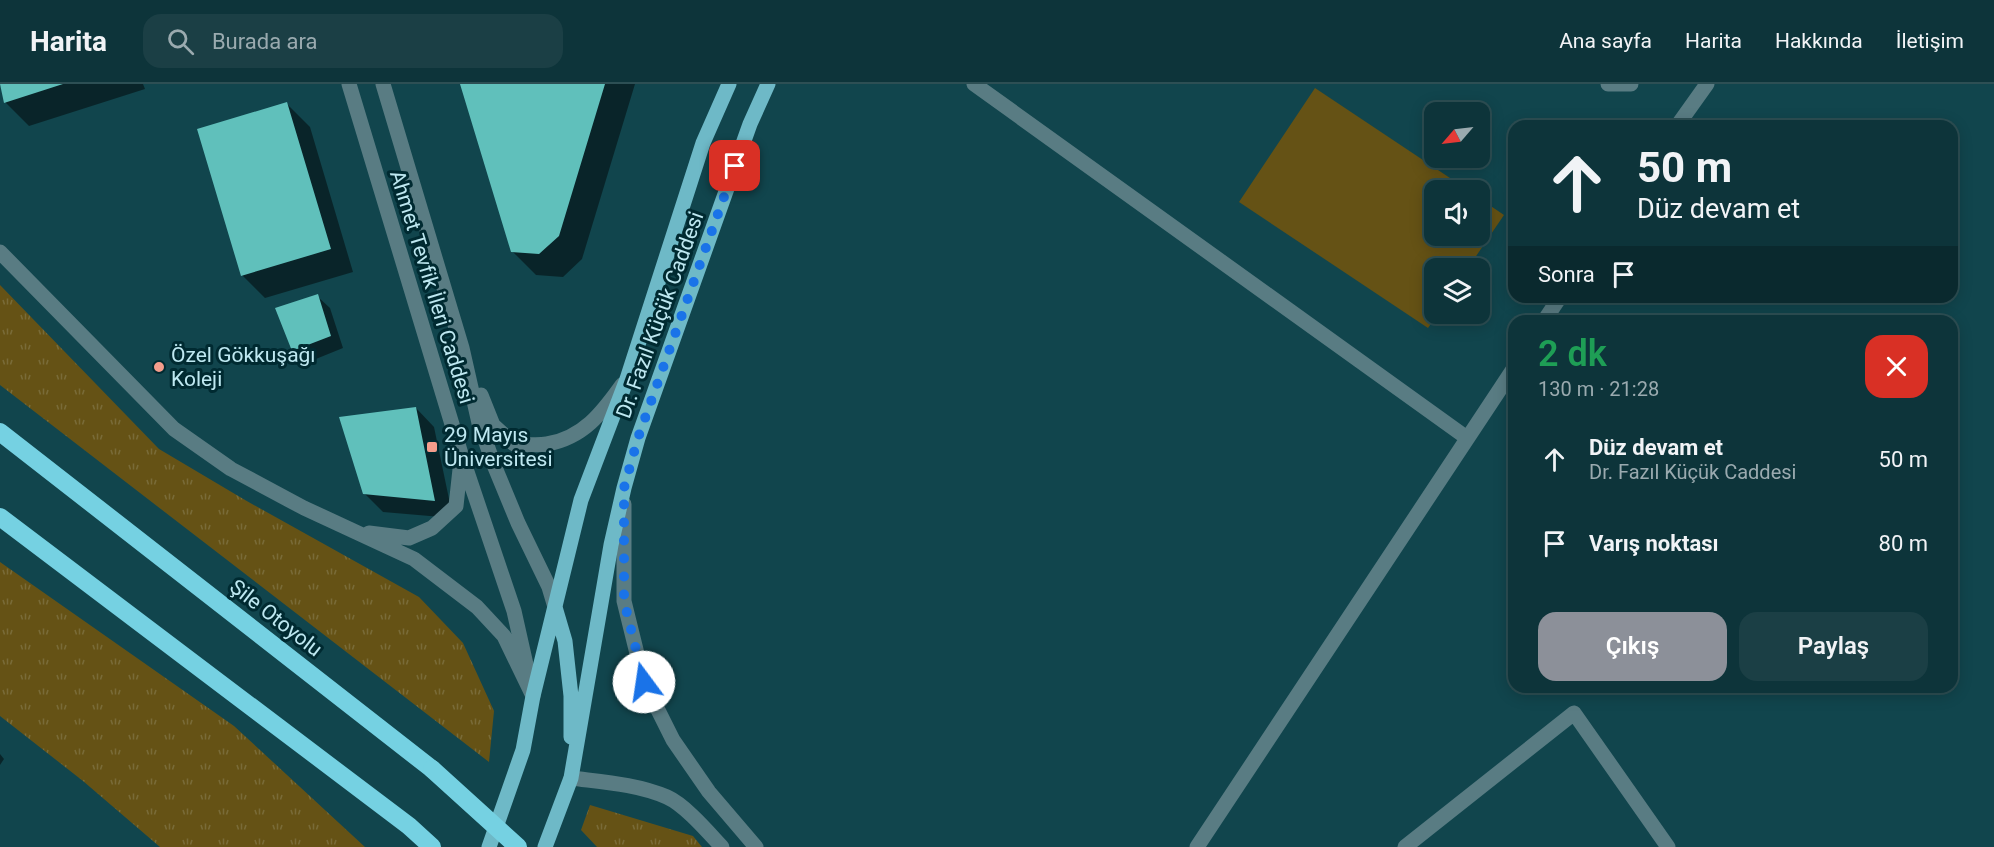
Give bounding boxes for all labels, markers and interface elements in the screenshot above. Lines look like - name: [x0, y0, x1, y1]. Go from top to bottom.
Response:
- search box: [143, 14, 563, 68]
- text: Harita: [30, 25, 107, 58]
- icon: search: [164, 25, 197, 58]
- text: Burada ara: [212, 29, 318, 54]
- text: Ana sayfa: [1559, 29, 1652, 53]
- text: Harita: [1685, 29, 1742, 53]
- text: Hakkında: [1775, 29, 1863, 53]
- text: İletişim: [1896, 29, 1964, 53]
- north arrow: [1424, 102, 1490, 168]
- map controls: [1424, 102, 1490, 324]
- pin: [709, 140, 760, 191]
- text: 50 m: [1637, 143, 1732, 192]
- icon: ahead: [1538, 144, 1616, 222]
- icon: arrive: [718, 149, 751, 182]
- street label: Ahmet Tevfik İleri Caddesi: [385, 167, 479, 407]
- button: sound: [1424, 180, 1490, 246]
- text: Düz devam et: [1637, 193, 1800, 225]
- street label: Dr. Fazıl Küçük Caddesi: [611, 209, 709, 421]
- button: layers: [1424, 258, 1490, 324]
- icon: arrive: [1607, 258, 1640, 291]
- text: Sonra: [1538, 262, 1595, 287]
- text: 2 dk: [1538, 333, 1607, 375]
- button: close: [1865, 335, 1928, 398]
- place label: Özel Gökkuşağı Koleji: [171, 343, 316, 391]
- marker: Özel Gökkuşağı Koleji: [152, 360, 166, 374]
- text: 130 m · 21:28: [1538, 377, 1659, 401]
- place label: 29 Mayıs Üniversitesi: [444, 423, 553, 471]
- text: Düz devam et: [1589, 435, 1723, 460]
- marker: 29 Mayıs Üniversitesi: [425, 440, 439, 454]
- icon: ahead: [1538, 443, 1571, 476]
- text: 50 m: [1879, 447, 1928, 472]
- text: Dr. Fazıl Küçük Caddesi: [1589, 460, 1796, 484]
- icon: arrive: [1538, 527, 1571, 560]
- text: Varış noktası: [1589, 531, 1719, 556]
- text: 80 m: [1879, 531, 1928, 556]
- street label: Şile Otoyolu: [225, 575, 327, 661]
- button: Çıkış: [1538, 612, 1727, 681]
- button: Paylaş: [1739, 612, 1928, 681]
- position arrow: [612, 650, 676, 714]

